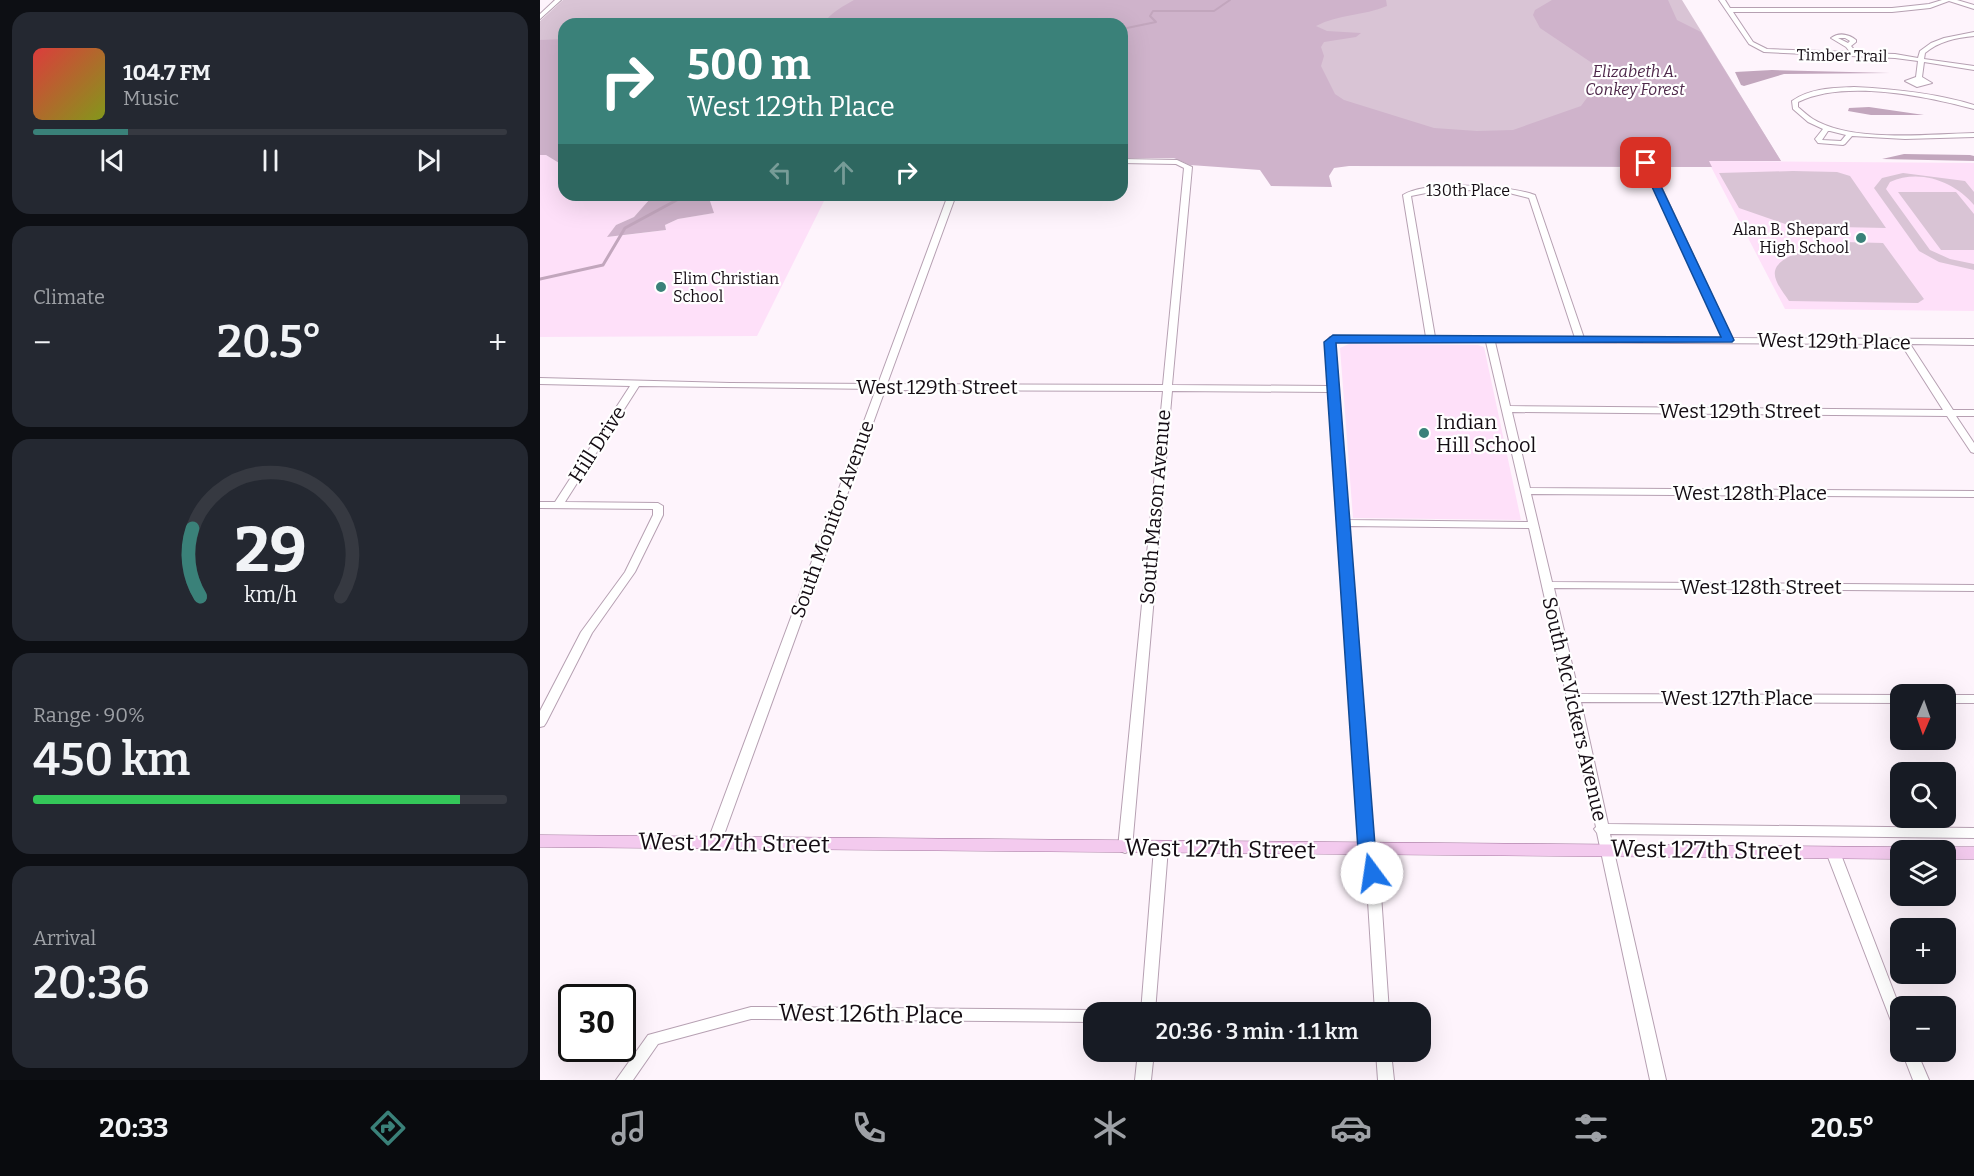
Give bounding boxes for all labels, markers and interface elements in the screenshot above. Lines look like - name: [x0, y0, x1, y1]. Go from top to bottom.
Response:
- text: 500 m: [687, 40, 811, 90]
- icon: right: [588, 42, 666, 120]
- street label: Timber Trail: [1796, 45, 1888, 66]
- text: 104.7 FM: [123, 59, 211, 86]
- park label: Elizabeth A. Conkey Forest: [1585, 62, 1685, 99]
- text: Music: [123, 86, 179, 110]
- text: West 129th Place: [687, 91, 895, 123]
- pin: [1620, 137, 1671, 188]
- icon: previous: [96, 144, 129, 177]
- icon: pause: [254, 144, 287, 177]
- icon: next: [412, 144, 445, 177]
- icon: arrive: [1629, 146, 1662, 179]
- icon: left: [764, 156, 797, 189]
- icon: ahead: [827, 156, 860, 189]
- icon: right: [890, 156, 923, 189]
- street label: 130th Place: [1426, 181, 1510, 200]
- place label: Alan B. Shepard High School: [1732, 220, 1850, 257]
- marker: Alan B. Shepard High School: [1854, 231, 1868, 245]
- place label: Elim Christian School: [673, 269, 779, 306]
- marker: Elim Christian School: [654, 280, 668, 294]
- text: Climate: [33, 285, 105, 309]
- text: 20.5°: [217, 315, 322, 369]
- text: −: [33, 323, 51, 363]
- text: +: [488, 323, 507, 363]
- street label: West 129th Place: [1757, 328, 1911, 354]
- street label: West 129th Street: [856, 375, 1018, 399]
- street label: West 129th Street: [1659, 399, 1821, 423]
- street label: Hill Drive: [563, 401, 631, 487]
- street label: South Mason Avenue: [1135, 409, 1175, 605]
- place label: Indian Hill School: [1436, 410, 1536, 457]
- street label: South Monitor Avenue: [785, 417, 879, 621]
- marker: Indian Hill School: [1417, 426, 1431, 440]
- street label: West 128th Place: [1673, 481, 1827, 505]
- text: 29: [234, 513, 306, 588]
- street label: West 128th Street: [1680, 575, 1842, 599]
- text: km/h: [243, 582, 297, 608]
- street label: South McVickers Avenue: [1537, 594, 1613, 824]
- north arrow: [1890, 684, 1956, 750]
- map controls: [1890, 684, 1956, 1062]
- street label: West 127th Place: [1661, 686, 1813, 710]
- text: Range · 90%: [33, 703, 145, 727]
- text: 450 km: [33, 733, 190, 787]
- button: search: [1890, 762, 1956, 828]
- street label: West 127th Street: [638, 827, 830, 859]
- street label: West 127th Street: [1124, 833, 1316, 865]
- street label: West 127th Street: [1610, 834, 1802, 866]
- button: layers: [1890, 840, 1956, 906]
- position arrow: [1340, 841, 1404, 905]
- button: +: [1890, 918, 1956, 984]
- text: Arrival: [33, 926, 96, 950]
- text: 20:36: [33, 956, 149, 1010]
- speed limit sign: 30: [558, 984, 636, 1062]
- button: −: [1890, 996, 1956, 1062]
- street label: West 126th Place: [778, 998, 964, 1030]
- text: 20:36 · 3 min · 1.1 km: [1156, 1018, 1358, 1045]
- icon: directions: [367, 1107, 409, 1149]
- icon: music: [608, 1107, 650, 1149]
- icon: phone: [848, 1107, 890, 1149]
- icon: climate: [1089, 1107, 1131, 1149]
- icon: car: [1330, 1107, 1372, 1149]
- icon: filters: [1570, 1107, 1612, 1149]
- text: 20:33: [99, 1112, 169, 1144]
- text: 20.5°: [1811, 1112, 1875, 1144]

